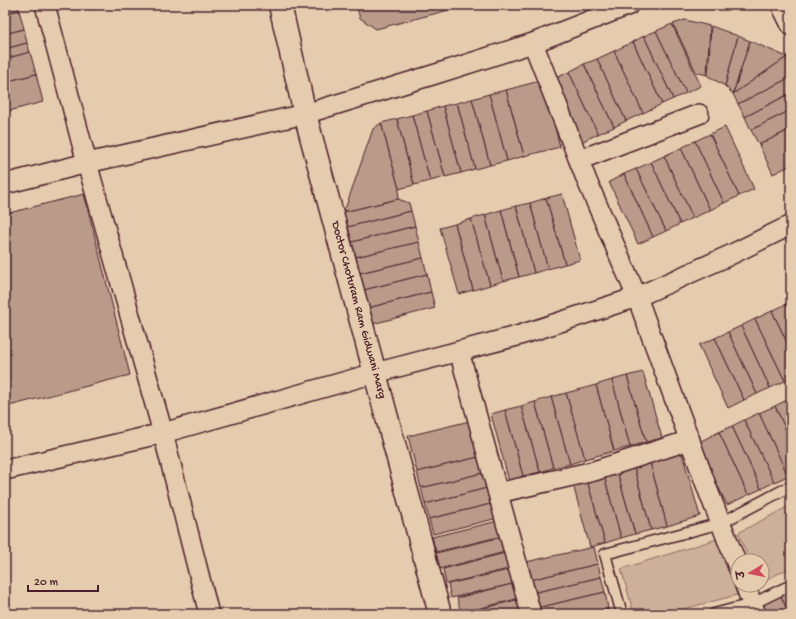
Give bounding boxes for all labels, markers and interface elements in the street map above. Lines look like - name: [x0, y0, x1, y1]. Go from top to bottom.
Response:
- street label: Doctor Choturam Ram Gidwani Marg: [327, 219, 389, 401]
- north arrow: [730, 553, 770, 593]
- scale bar: [28, 567, 98, 593]
- text: उ: [734, 568, 749, 580]
- text: 20 m: [34, 576, 59, 590]

